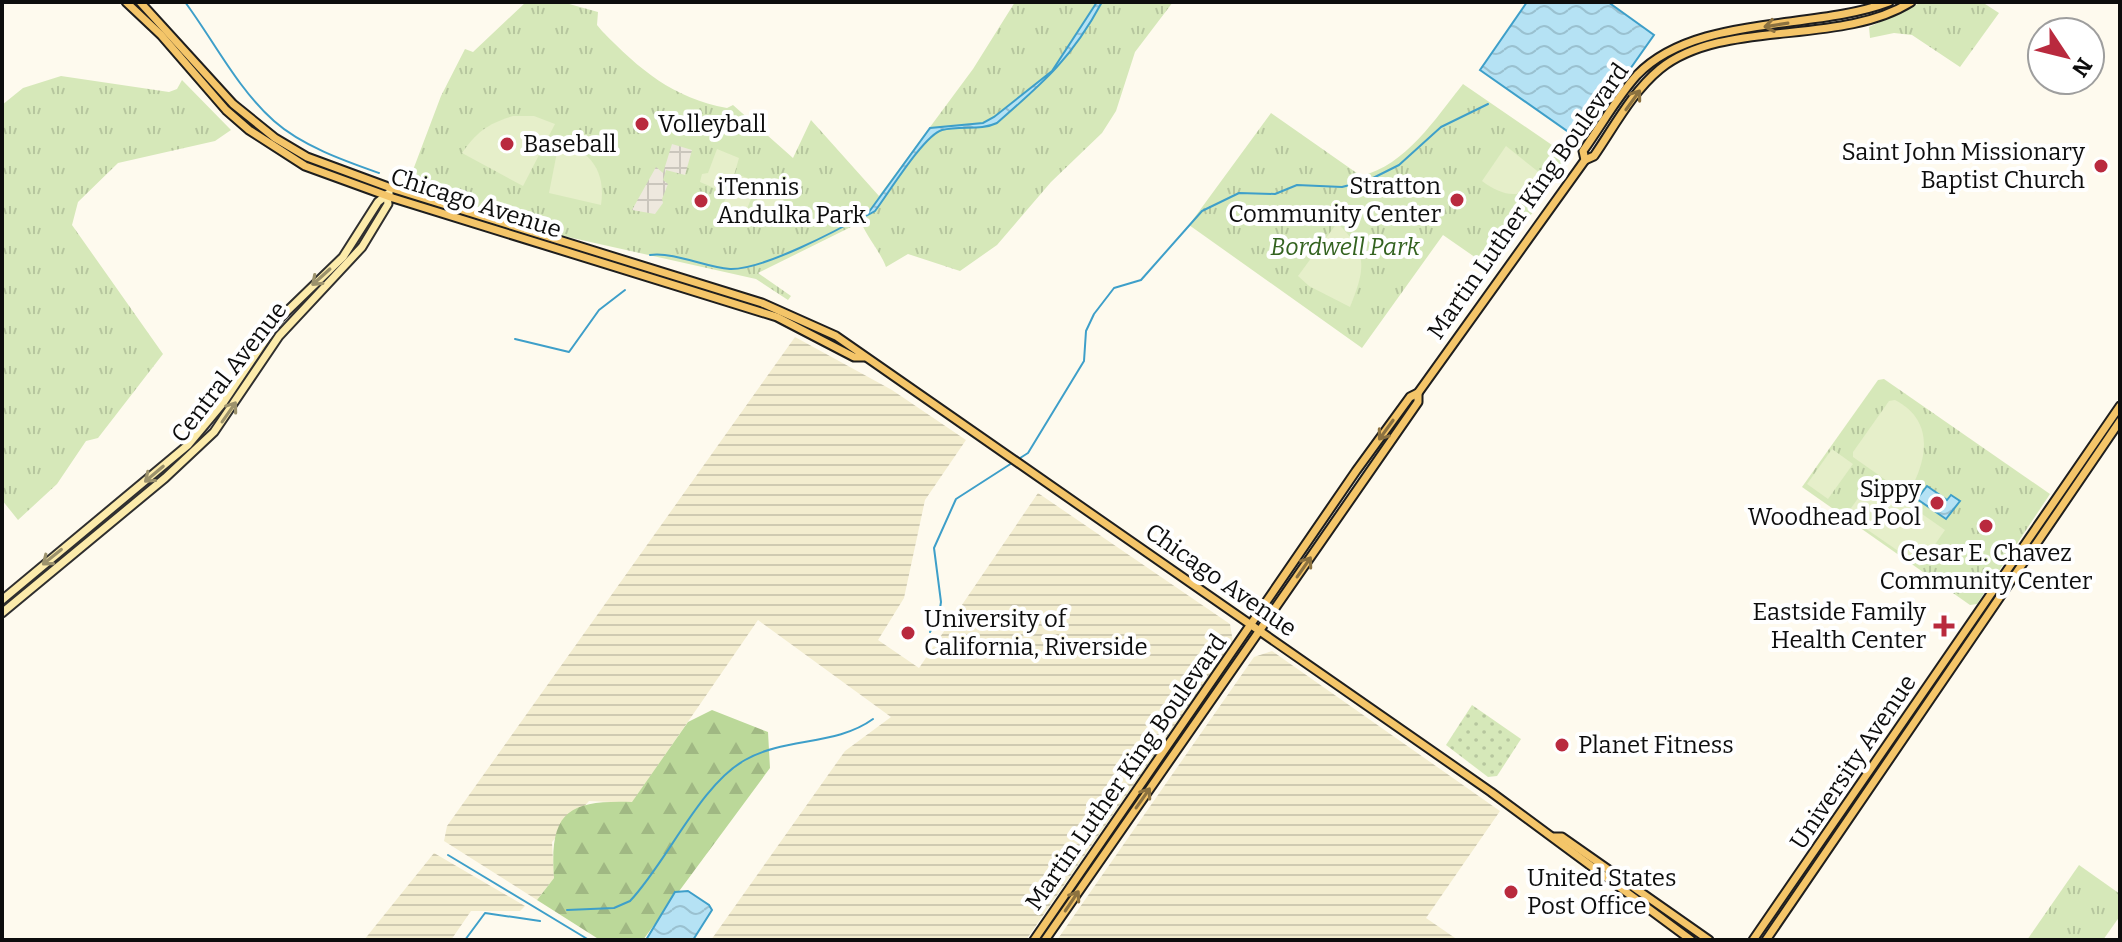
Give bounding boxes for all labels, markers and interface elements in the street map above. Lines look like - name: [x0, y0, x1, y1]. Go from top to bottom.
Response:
- north arrow: [2026, 16, 2106, 96]
- one-way arrow: [1764, 19, 1789, 34]
- text: N: [2066, 52, 2098, 82]
- street label: Martin Luther King Boulevard: [1422, 58, 1634, 344]
- one-way arrow: [1624, 90, 1641, 111]
- place label: Volleyball: [658, 110, 766, 138]
- marker: Volleyball: [633, 115, 651, 133]
- place label: Baseball: [523, 130, 617, 158]
- marker: Baseball: [498, 135, 516, 153]
- place label: Saint John Missionary Baptist Church: [1841, 138, 2085, 194]
- marker: Saint John Missionary Baptist Church: [2092, 157, 2110, 175]
- street label: Chicago Avenue: [387, 162, 565, 244]
- place label: Stratton Community Center: [1228, 172, 1441, 228]
- place label: iTennis Andulka Park: [717, 173, 867, 229]
- marker: Stratton Community Center: [1448, 191, 1466, 209]
- marker: iTennis Andulka Park: [692, 192, 710, 210]
- park label: Bordwell Park: [1270, 233, 1421, 261]
- one-way arrow: [312, 268, 332, 286]
- street label: Central Avenue: [165, 296, 293, 448]
- one-way arrow: [221, 401, 237, 423]
- one-way arrow: [1377, 419, 1394, 441]
- one-way arrow: [145, 465, 165, 483]
- place label: Sippy Woodhead Pool: [1748, 475, 1921, 531]
- marker: Sippy Woodhead Pool: [1928, 494, 1946, 512]
- marker: Cesar E. Chavez Community Center: [1977, 517, 1995, 535]
- street label: Chicago Avenue: [1140, 518, 1302, 642]
- place label: Cesar E. Chavez Community Center: [1880, 539, 2093, 595]
- one-way arrow: [42, 549, 63, 566]
- one-way arrow: [1296, 557, 1312, 579]
- place label: Eastside Family Health Center: [1753, 598, 1926, 654]
- place label: University of California, Riverside: [924, 605, 1148, 661]
- marker: Eastside Family Health Center: [1933, 615, 1955, 637]
- marker: University of California, Riverside: [899, 624, 917, 642]
- street label: Martin Luther King Boulevard: [1020, 629, 1232, 915]
- street label: University Avenue: [1784, 669, 1922, 855]
- place label: Planet Fitness: [1578, 731, 1734, 759]
- marker: Planet Fitness: [1553, 736, 1571, 754]
- one-way arrow: [1135, 788, 1151, 810]
- place label: United States Post Office: [1527, 864, 1676, 920]
- marker: United States Post Office: [1502, 883, 1520, 901]
- one-way arrow: [1064, 891, 1080, 913]

